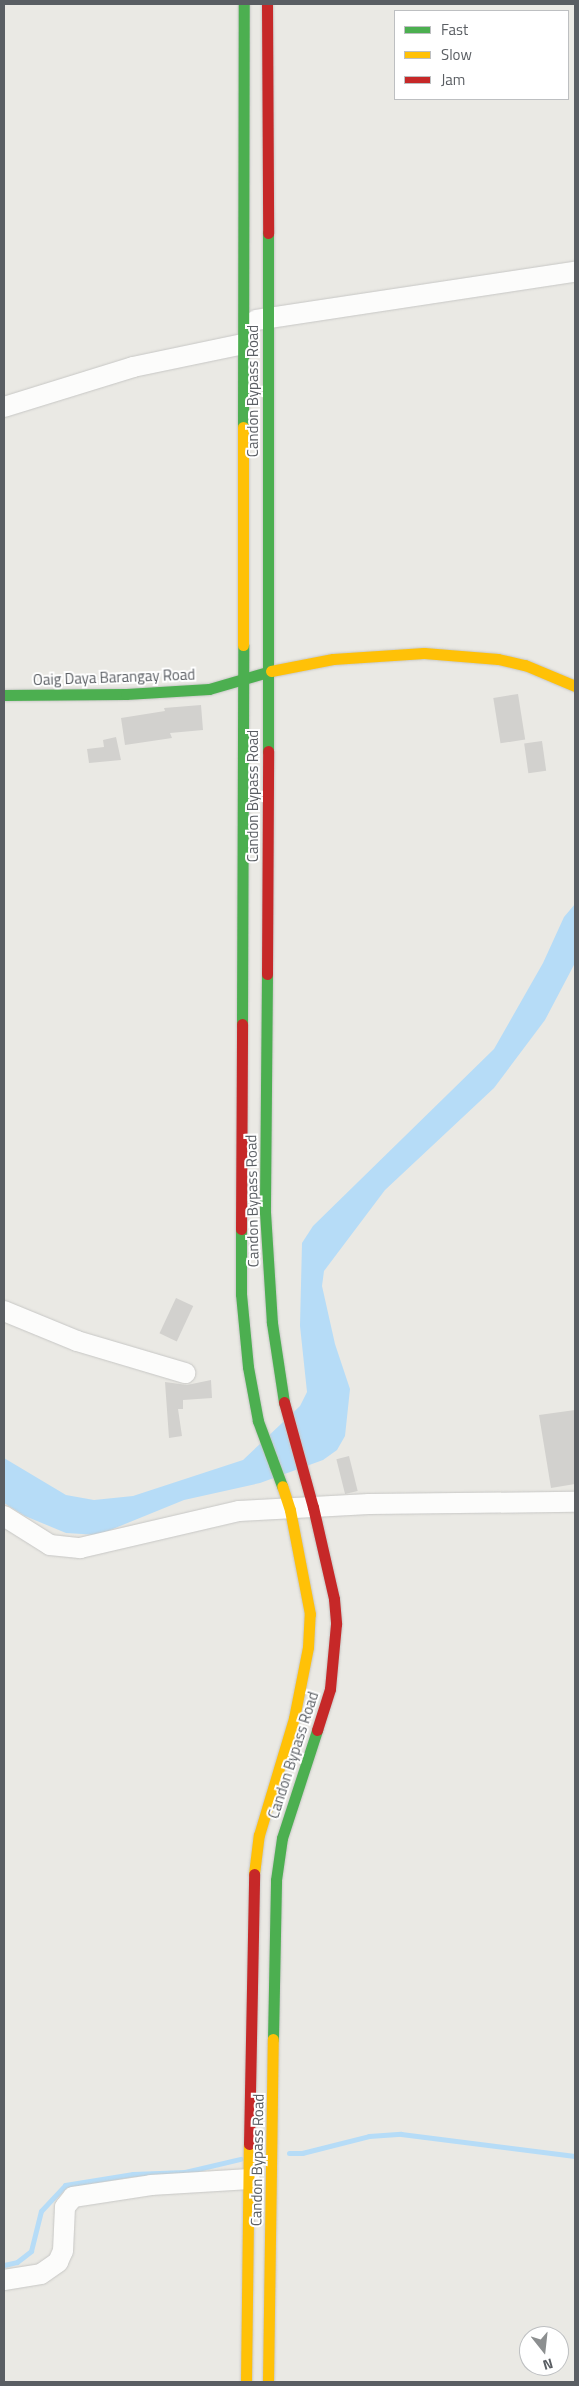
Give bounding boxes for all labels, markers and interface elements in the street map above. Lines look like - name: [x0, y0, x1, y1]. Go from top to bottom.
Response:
- legend: [394, 10, 569, 100]
- text: Fast: [441, 18, 468, 41]
- text: Slow: [441, 43, 472, 66]
- text: Jam: [441, 68, 465, 91]
- street label: Candon Bypass Road: [244, 325, 262, 457]
- street label: Oaig Daya Barangay Road: [33, 665, 195, 689]
- street label: Candon Bypass Road: [244, 730, 262, 862]
- street label: Candon Bypass Road: [242, 1135, 262, 1267]
- street label: Candon Bypass Road: [264, 1689, 322, 1821]
- street label: Candon Bypass Road: [247, 2094, 267, 2226]
- north arrow: [519, 2326, 569, 2376]
- text: N: [540, 2354, 556, 2376]

